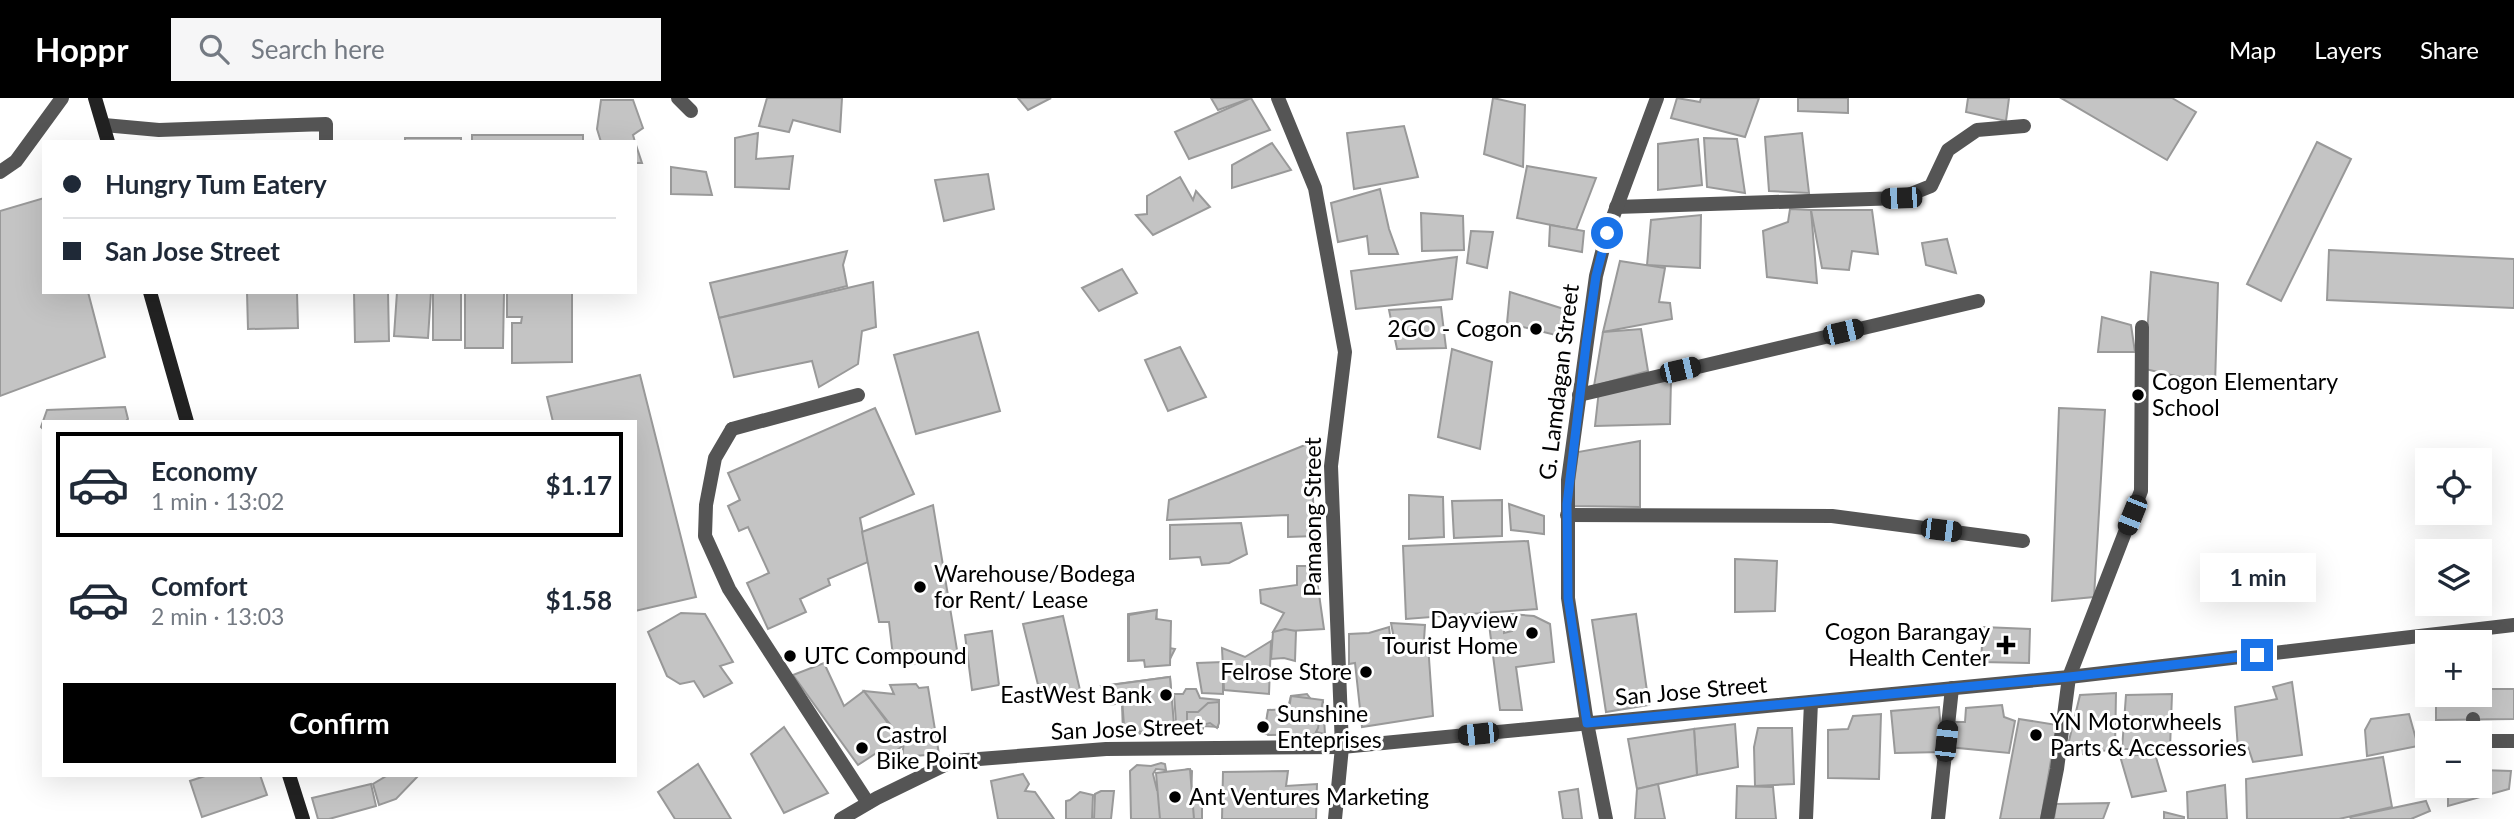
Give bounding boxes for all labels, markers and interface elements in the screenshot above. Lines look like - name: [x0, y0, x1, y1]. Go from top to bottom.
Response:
- search box: [171, 18, 661, 81]
- text: Hoppr: [35, 29, 129, 69]
- icon: search: [195, 30, 233, 68]
- text: Search here: [251, 33, 385, 65]
- text: Map: [2229, 35, 2276, 64]
- text: Layers: [2314, 35, 2382, 64]
- text: Share: [2420, 35, 2479, 64]
- text: Hungry Tum Eatery: [105, 168, 327, 200]
- car: [1880, 187, 1923, 209]
- route start: [1591, 217, 1623, 249]
- text: San Jose Street: [105, 235, 280, 267]
- street label: G. Lamdagan Street: [1532, 282, 1584, 481]
- place label: 2GO - Cogon: [1387, 314, 1522, 342]
- car: [1821, 317, 1866, 347]
- marker: 2GO - Cogon: [1528, 321, 1544, 337]
- car: [1658, 355, 1703, 385]
- place label: Cogon Elementary School: [2152, 367, 2338, 421]
- marker: Cogon Elementary School: [2130, 387, 2146, 403]
- street label: Pamaong Street: [1298, 436, 1326, 597]
- map controls: [2415, 448, 2492, 798]
- button: locate: [2415, 448, 2492, 525]
- icon: car: [67, 453, 130, 516]
- text: Economy: [151, 455, 257, 487]
- text: $1.17: [546, 469, 612, 501]
- text: 1 min · 13:02: [151, 487, 284, 515]
- car: [2115, 492, 2150, 538]
- car: [1919, 517, 1964, 543]
- button: layers: [2415, 539, 2492, 616]
- callout: 1 min: [2199, 554, 2315, 602]
- place label: Warehouse/Bodega for Rent/ Lease: [934, 559, 1135, 613]
- text: 1 min: [2229, 563, 2287, 591]
- icon: car: [67, 568, 130, 631]
- text: Comfort: [151, 570, 248, 602]
- marker: Warehouse/Bodega for Rent/ Lease: [912, 579, 928, 595]
- text: $1.58: [546, 584, 612, 616]
- text: 2 min · 13:03: [151, 602, 284, 630]
- place label: Dayview Tourist Home: [1382, 605, 1518, 659]
- place label: Cogon Barangay Health Center: [1825, 617, 1991, 671]
- marker: Dayview Tourist Home: [1524, 625, 1540, 641]
- button: +: [2415, 630, 2492, 707]
- marker: Cogon Barangay Health Center: [1996, 635, 2016, 655]
- route end: [2241, 639, 2273, 671]
- place label: UTC Compound: [804, 641, 967, 669]
- marker: UTC Compound: [782, 648, 798, 664]
- place label: Felrose Store: [1220, 657, 1352, 685]
- marker: Felrose Store: [1358, 664, 1374, 680]
- street label: San Jose Street: [1614, 669, 1769, 711]
- place label: EastWest Bank: [1000, 680, 1152, 708]
- button: Confirm: [63, 683, 616, 763]
- marker: EastWest Bank: [1158, 687, 1174, 703]
- place label: Sunshine Enteprises: [1277, 699, 1382, 753]
- place label: YN Motorwheels Parts & Accessories: [2050, 707, 2247, 761]
- street label: San Jose Street: [1050, 711, 1205, 745]
- marker: Sunshine Enteprises: [1255, 719, 1271, 735]
- car: [1934, 719, 1959, 763]
- place label: Castrol Bike Point: [876, 720, 979, 774]
- car: [1457, 721, 1500, 747]
- button: −: [2415, 721, 2492, 798]
- marker: YN Motorwheels Parts & Accessories: [2028, 727, 2044, 743]
- marker: Castrol Bike Point: [854, 740, 870, 756]
- place label: Ant Ventures Marketing: [1189, 782, 1429, 810]
- marker: Ant Ventures Marketing: [1167, 789, 1183, 805]

